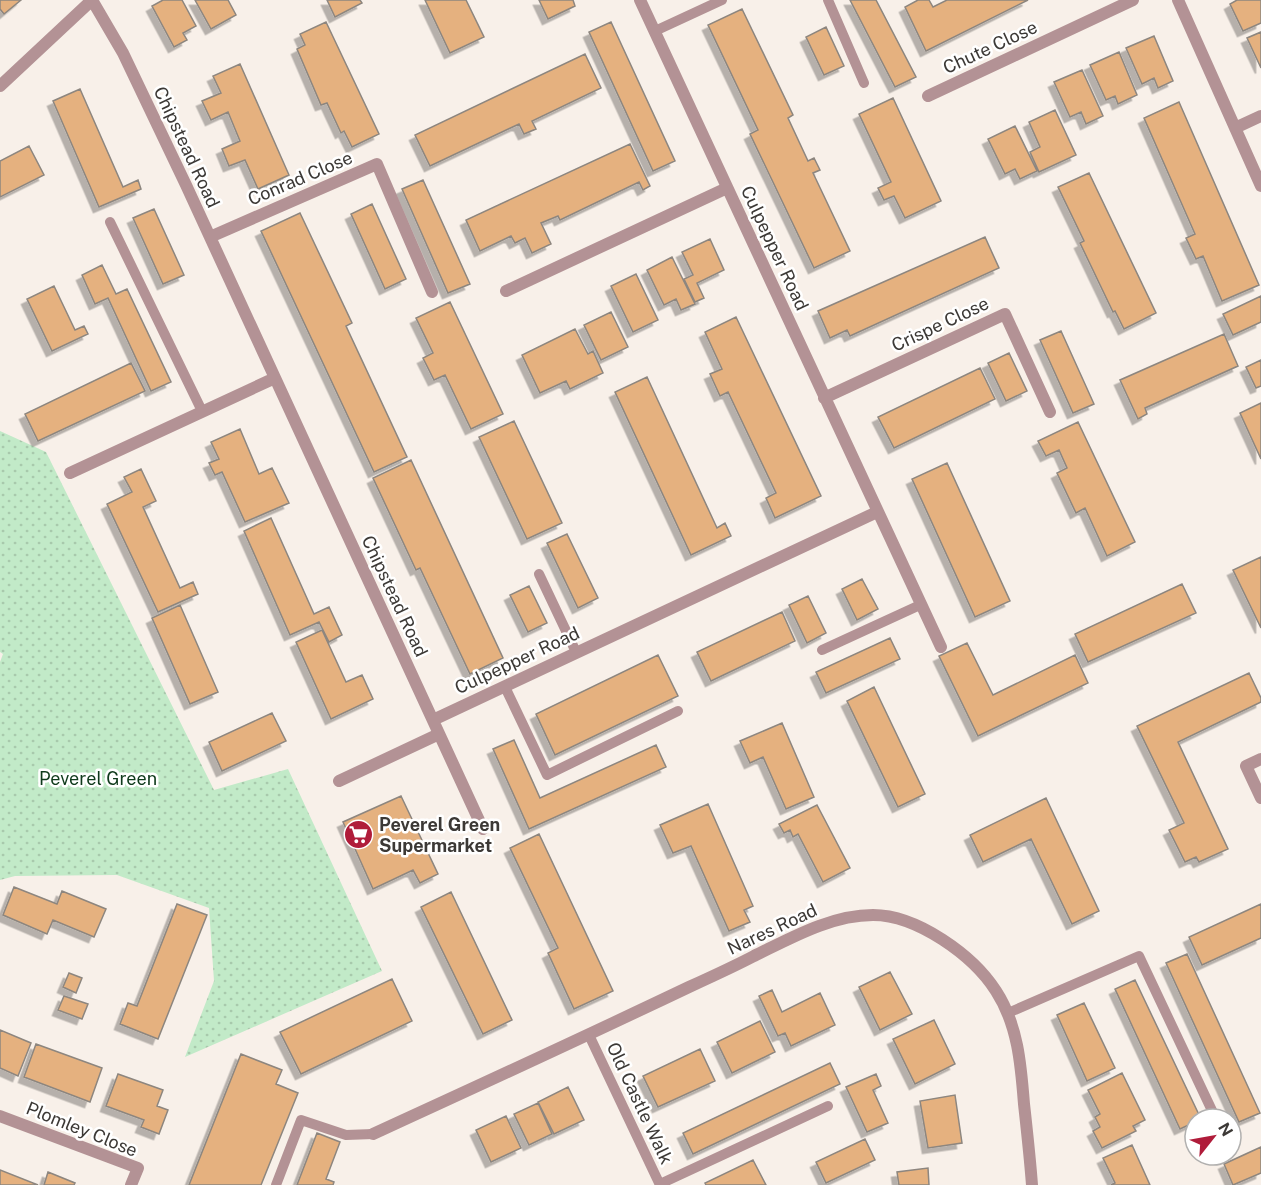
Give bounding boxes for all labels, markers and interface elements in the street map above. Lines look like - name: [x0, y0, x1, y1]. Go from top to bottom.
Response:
- street label: Chute Close: [940, 16, 1040, 78]
- street label: Chipstead Road: [150, 83, 224, 211]
- street label: Conrad Close: [245, 147, 355, 209]
- street label: Culpepper Road: [737, 182, 813, 314]
- street label: Crispe Close: [888, 292, 992, 356]
- street label: Chipstead Road: [358, 532, 432, 660]
- street label: Culpepper Road: [451, 622, 583, 698]
- park label: Peverel Green: [39, 768, 157, 789]
- place label: Peverel Green Supermarket: [379, 814, 500, 856]
- supermarket icon: Peverel Green Supermarket: [342, 818, 374, 850]
- street label: Nares Road: [724, 899, 820, 959]
- street label: Old Castle Walk: [603, 1039, 677, 1167]
- street label: Plomley Close: [23, 1097, 141, 1161]
- north arrow: [1183, 1107, 1243, 1167]
- text: N: [1214, 1119, 1237, 1140]

